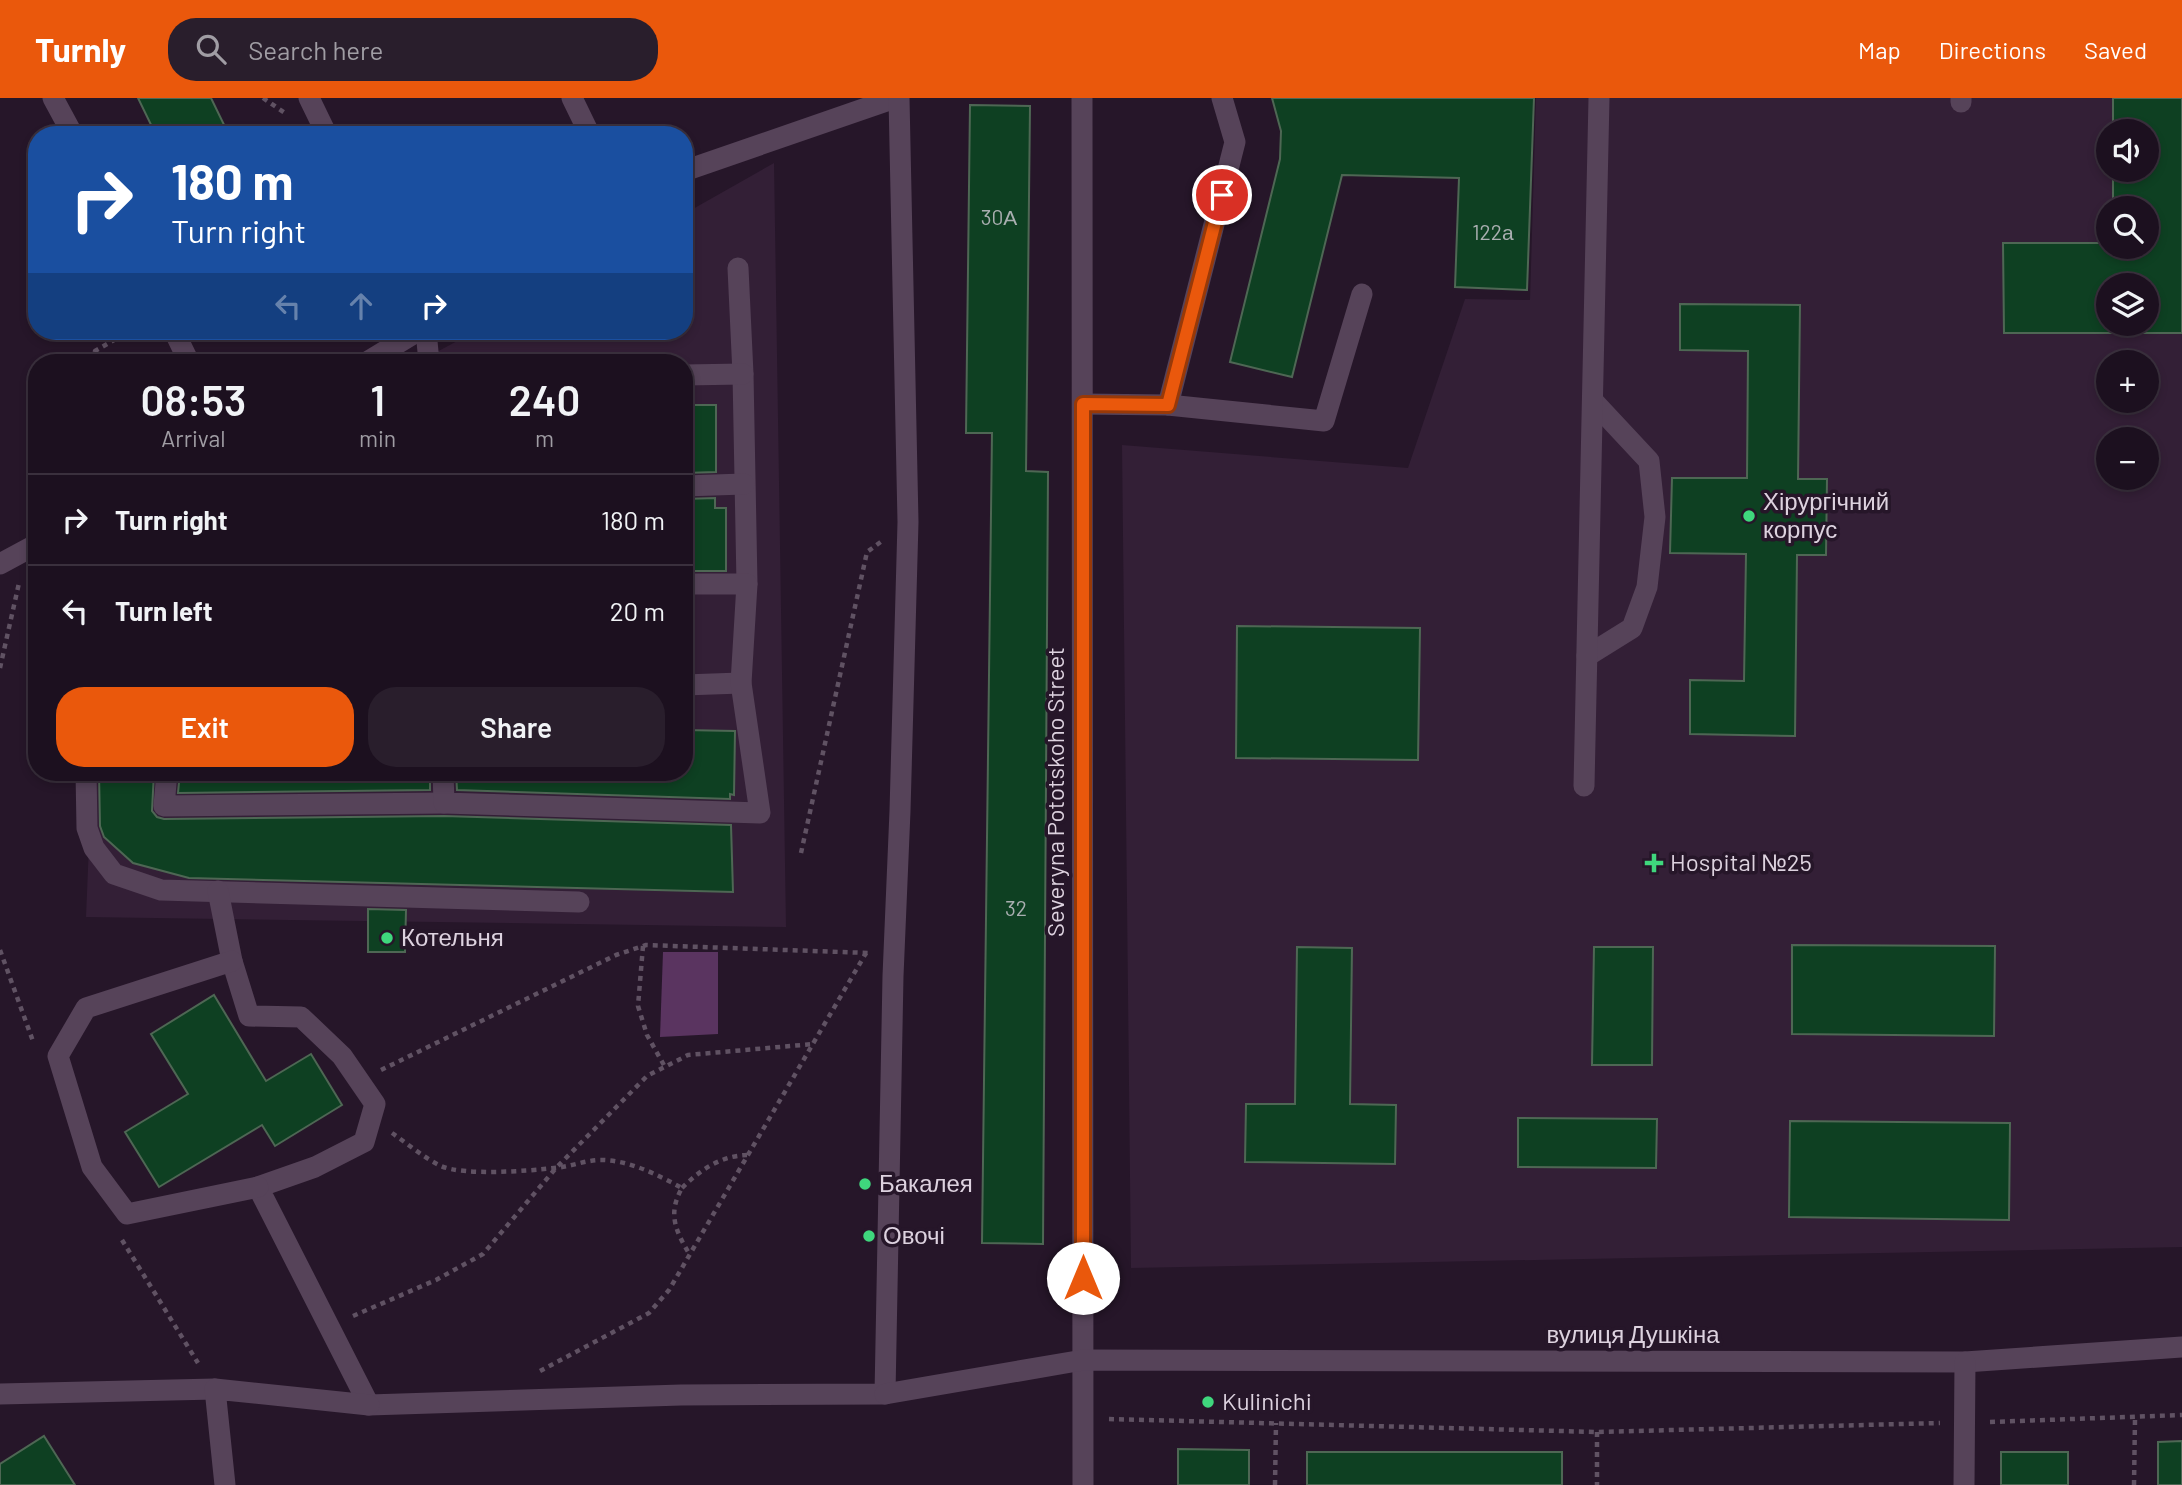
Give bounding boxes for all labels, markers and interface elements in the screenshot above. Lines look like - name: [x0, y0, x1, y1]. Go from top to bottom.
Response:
- search box: [168, 18, 658, 81]
- text: Turnly: [35, 29, 126, 69]
- icon: search: [192, 30, 230, 68]
- text: Search here: [248, 34, 383, 65]
- text: Map: [1858, 35, 1901, 64]
- text: Directions: [1939, 35, 2046, 64]
- text: Saved: [2084, 35, 2147, 64]
- map controls: [2096, 119, 2159, 490]
- button: sound: [2096, 119, 2159, 182]
- text: 180 m: [171, 151, 294, 210]
- icon: right: [56, 154, 147, 245]
- pin: [1192, 165, 1252, 225]
- icon: arrive: [1203, 176, 1241, 214]
- button: search: [2096, 196, 2159, 259]
- house number: 30А: [981, 204, 1017, 229]
- text: Turn right: [171, 211, 306, 249]
- house number: 122а: [1472, 219, 1514, 244]
- button: layers: [2096, 273, 2159, 336]
- icon: left: [269, 287, 307, 325]
- icon: ahead: [342, 287, 380, 325]
- icon: right: [415, 287, 453, 325]
- button: +: [2096, 350, 2159, 413]
- text: 08:53: [141, 374, 246, 424]
- text: 1: [370, 374, 385, 424]
- text: 240: [509, 374, 580, 424]
- text: Arrival: [161, 424, 226, 452]
- text: min: [359, 424, 396, 452]
- text: m: [535, 424, 554, 452]
- button: −: [2096, 427, 2159, 490]
- place label: Хірургічний корпус: [1763, 486, 1889, 543]
- icon: right: [56, 501, 94, 539]
- text: Turn right: [115, 504, 228, 535]
- text: 180 m: [601, 504, 665, 535]
- marker: Хірургічний корпус: [1741, 508, 1757, 524]
- icon: left: [56, 592, 94, 630]
- text: Turn left: [115, 595, 213, 626]
- text: 20 m: [610, 595, 665, 626]
- street label: Severyna Pototskoho Street: [1040, 647, 1069, 937]
- button: Exit: [56, 687, 354, 767]
- button: Share: [368, 687, 665, 767]
- place label: Hospital №25: [1670, 847, 1812, 876]
- marker: Hospital №25: [1644, 853, 1664, 873]
- house number: 32: [1005, 895, 1027, 920]
- place label: Котельня: [401, 922, 504, 951]
- marker: Котельня: [379, 930, 395, 946]
- place label: Бакалея: [879, 1168, 973, 1197]
- marker: Бакалея: [857, 1176, 873, 1192]
- place label: Овочі: [883, 1220, 945, 1249]
- marker: Овочі: [861, 1228, 877, 1244]
- position arrow: [1046, 1241, 1120, 1315]
- street label: вулиця Душкіна: [1546, 1319, 1720, 1348]
- place label: Kulinichi: [1222, 1386, 1312, 1415]
- marker: Kulinichi: [1200, 1394, 1216, 1410]

